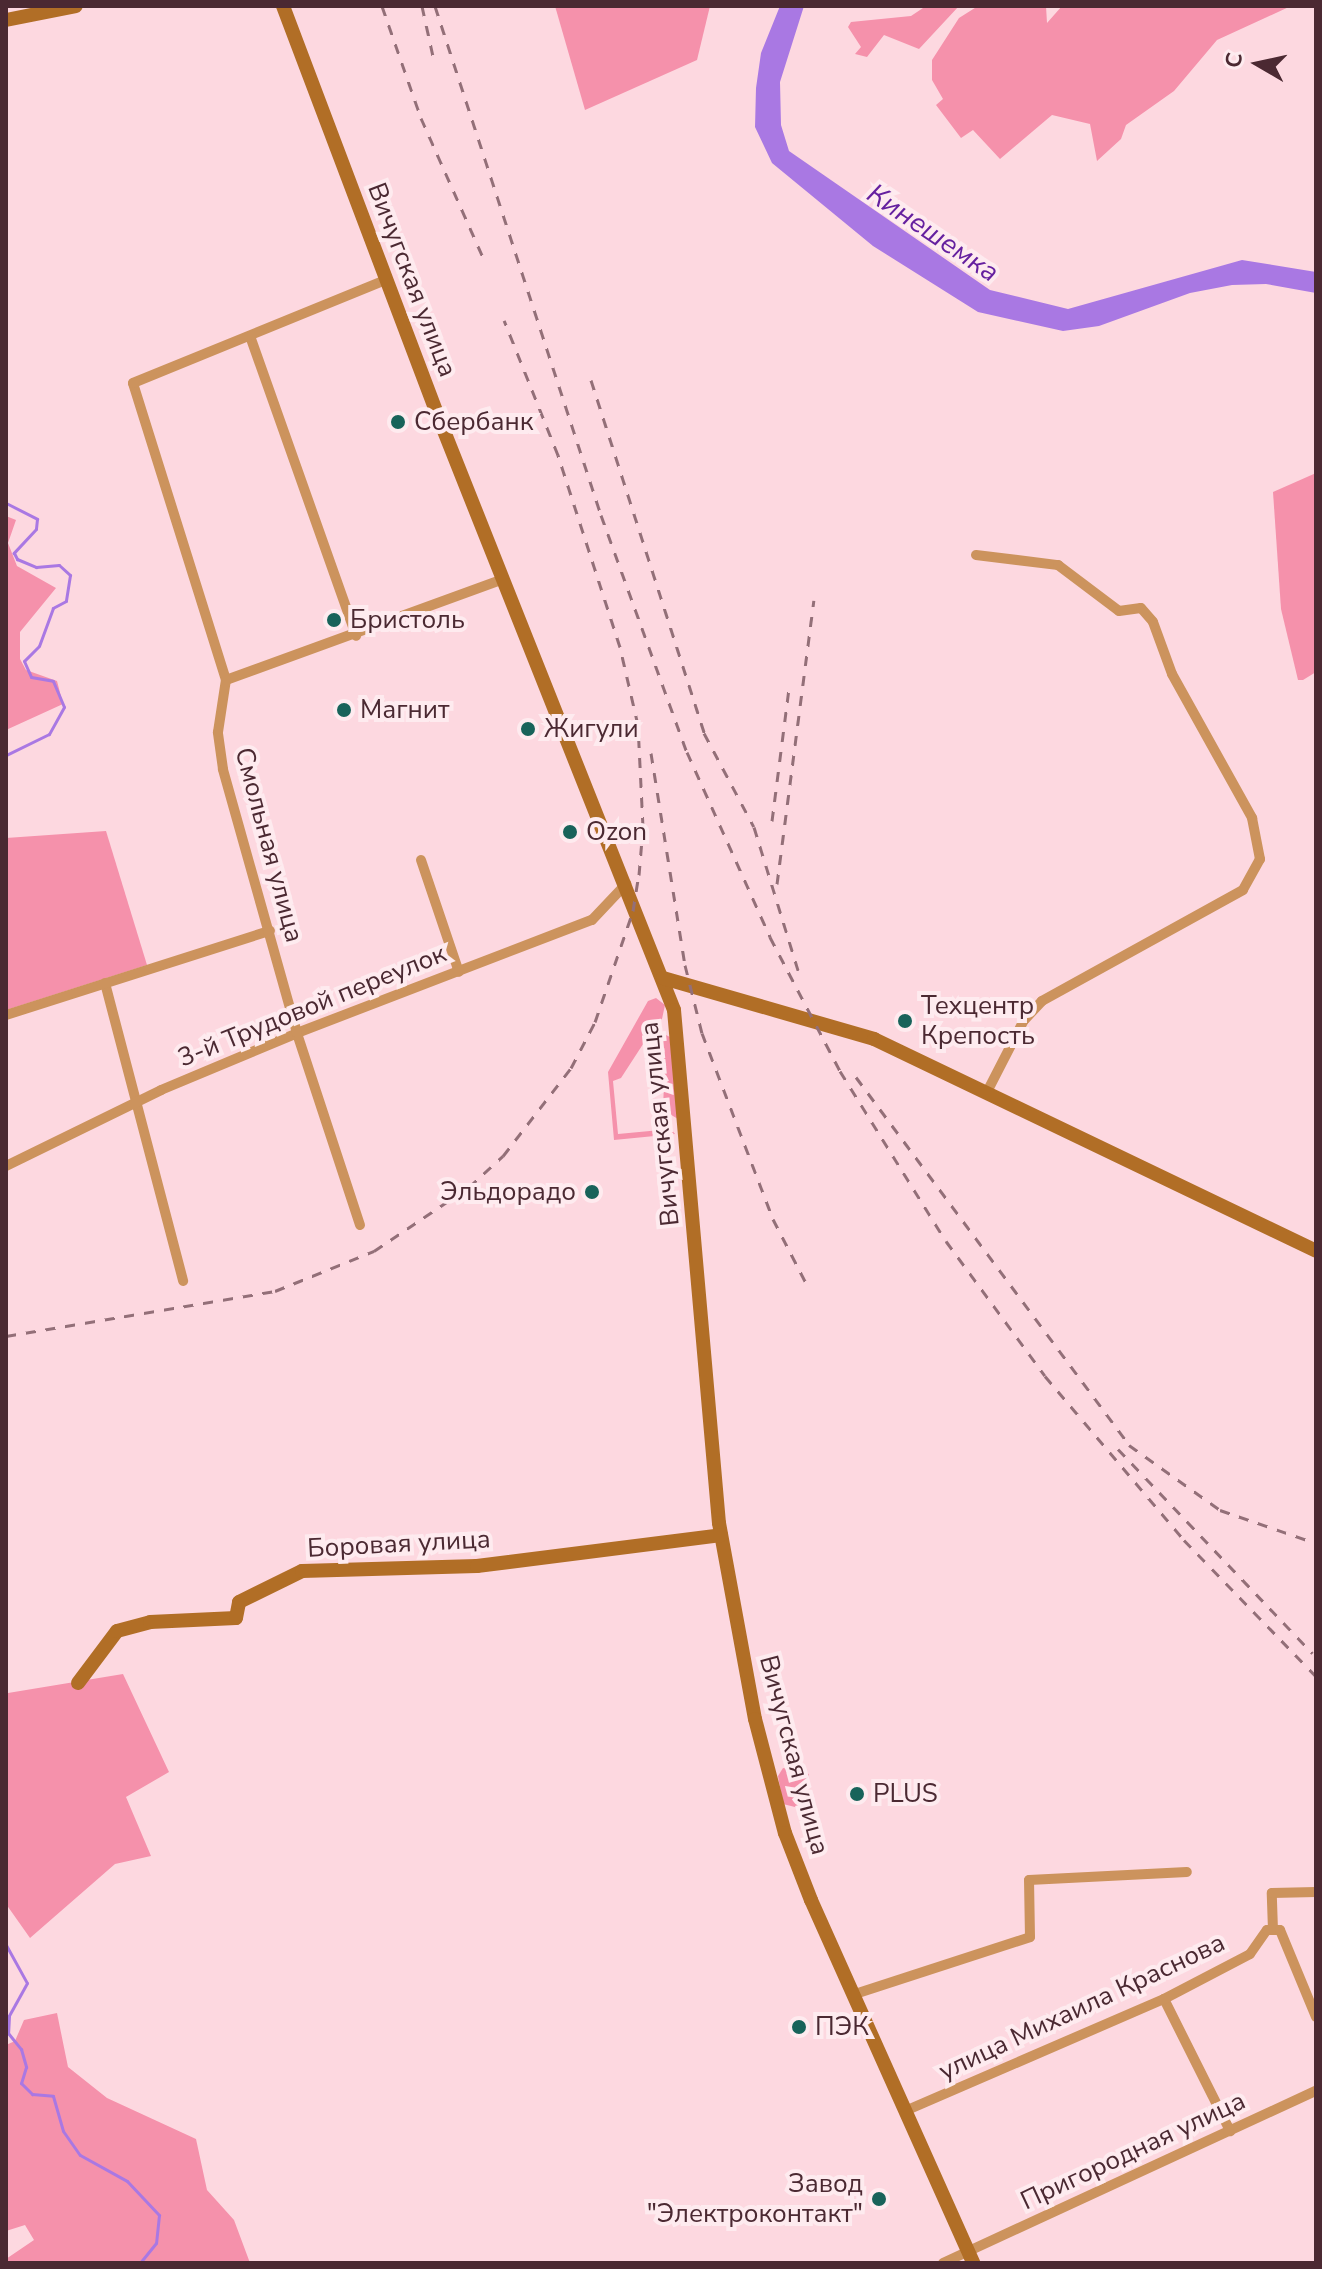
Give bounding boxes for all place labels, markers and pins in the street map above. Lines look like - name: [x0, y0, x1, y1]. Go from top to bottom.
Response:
- place label: Сбербанк: [414, 406, 533, 438]
- marker: Сбербанк: [389, 413, 407, 431]
- place label: Бристоль: [350, 604, 465, 636]
- marker: Бристоль: [325, 611, 343, 629]
- place label: Магнит: [360, 694, 450, 726]
- marker: Магнит: [335, 701, 353, 719]
- place label: Жигули: [544, 713, 639, 745]
- marker: Жигули: [519, 720, 537, 738]
- place label: Ozon: [586, 816, 647, 848]
- marker: Ozon: [561, 823, 579, 841]
- place label: Техцентр Крепость: [921, 990, 1035, 1052]
- marker: Техцентр Крепость: [896, 1012, 914, 1030]
- place label: Эльдорадо: [440, 1176, 576, 1208]
- marker: Эльдорадо: [583, 1183, 601, 1201]
- place label: PLUS: [873, 1778, 938, 1810]
- marker: PLUS: [848, 1785, 866, 1803]
- place label: ПЭК: [815, 2011, 869, 2043]
- marker: ПЭК: [790, 2018, 808, 2036]
- place label: Завод "Электроконтакт": [647, 2168, 863, 2230]
- marker: Завод "Электроконтакт": [870, 2190, 888, 2208]

